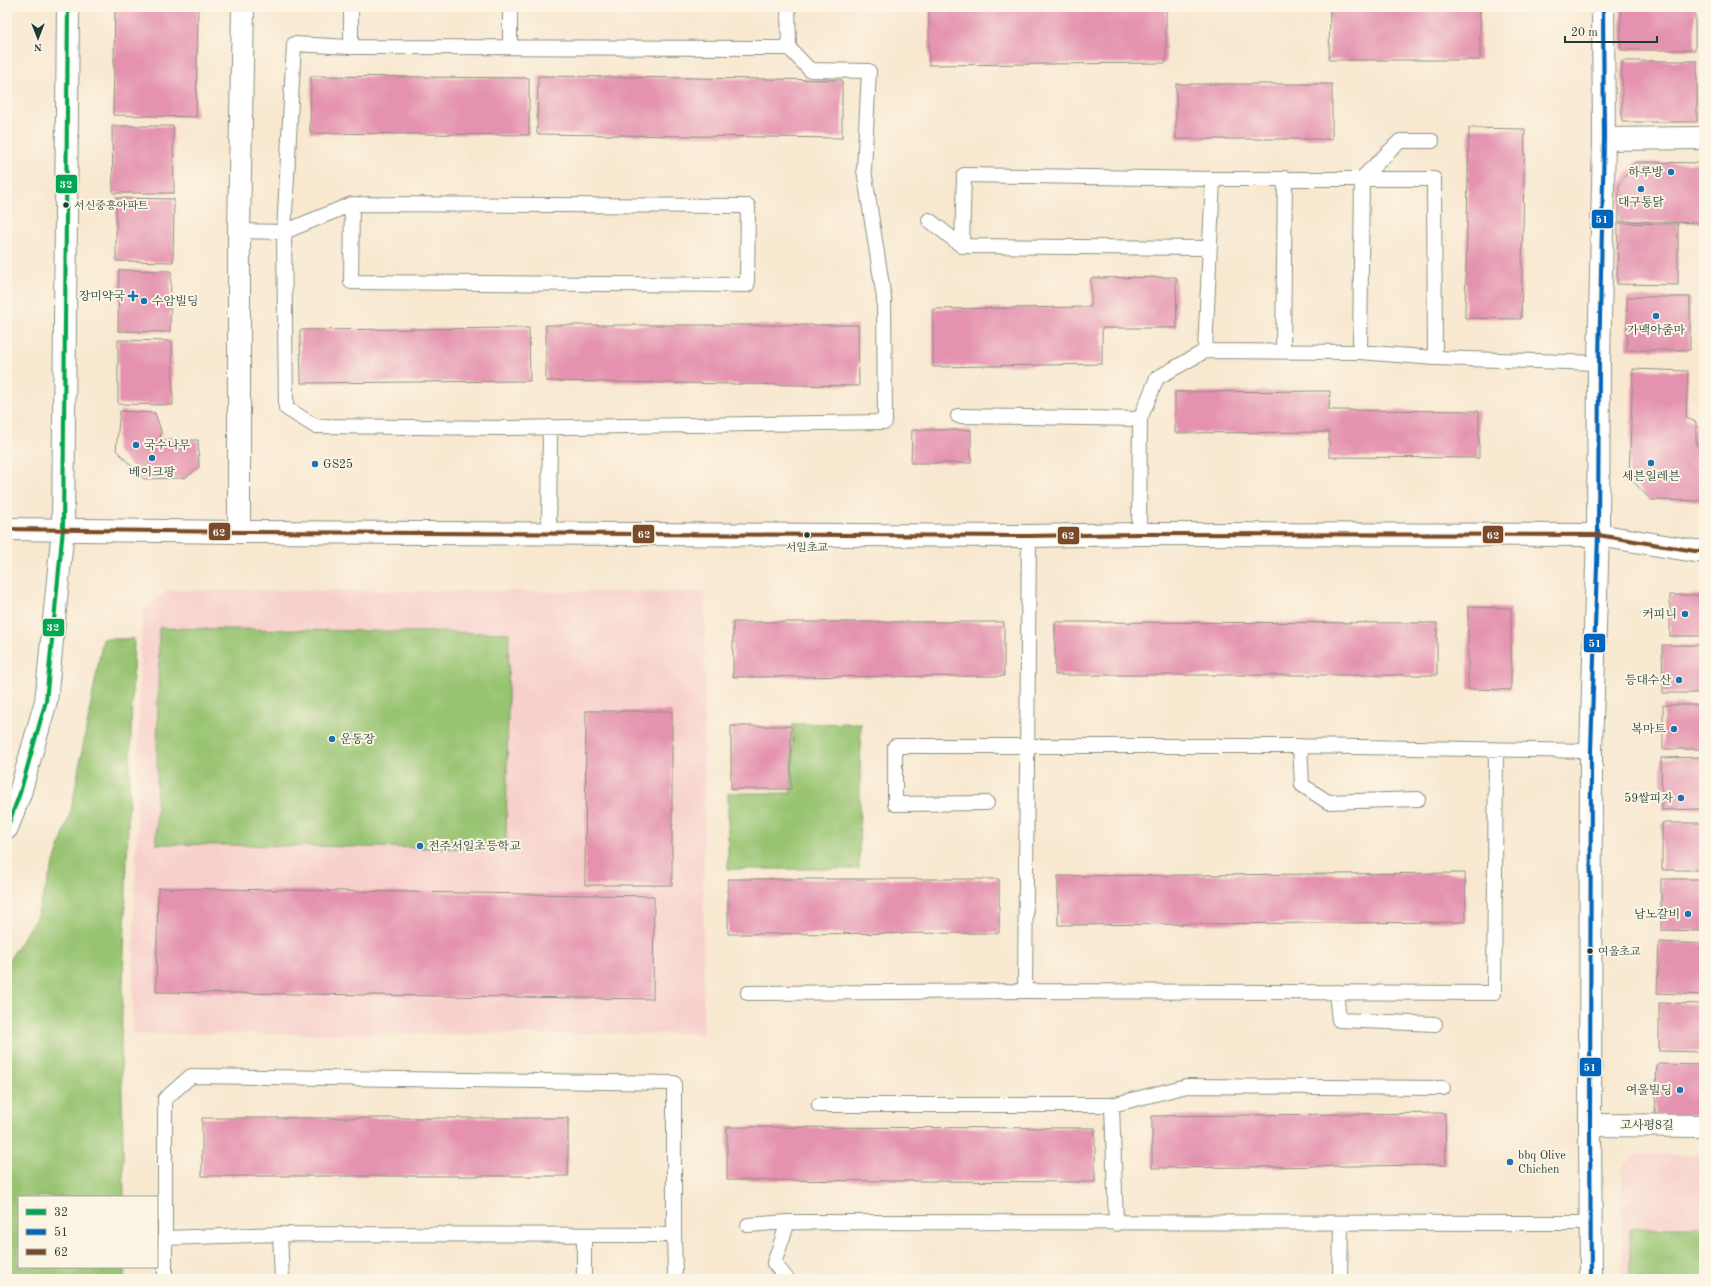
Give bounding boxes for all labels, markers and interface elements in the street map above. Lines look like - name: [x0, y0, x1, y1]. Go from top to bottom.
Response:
- north arrow: [18, 18, 58, 58]
- scale bar: [1565, 18, 1657, 44]
- text: 20 m: [1571, 27, 1598, 39]
- text: N: [33, 41, 42, 52]
- place label: 하루방: [1628, 166, 1663, 179]
- marker: 하루방: [1666, 167, 1676, 177]
- line badge: 32: [55, 174, 78, 194]
- text: 32: [60, 180, 72, 191]
- marker: 대구통닭: [1636, 184, 1646, 194]
- place label: 대구통닭: [1618, 196, 1665, 209]
- place label: 서신중흥아파트: [74, 199, 149, 212]
- marker: 서신중흥아파트: [61, 200, 71, 210]
- line badge: 51: [1591, 209, 1614, 229]
- text: 51: [1596, 215, 1608, 226]
- place label: 장미약국: [79, 290, 125, 303]
- marker: 장미약국: [128, 291, 138, 301]
- place label: 수암빌딩: [152, 294, 198, 308]
- marker: 수암빌딩: [139, 296, 149, 306]
- marker: 가맥아줌마: [1651, 311, 1661, 321]
- place label: 가맥아줌마: [1627, 324, 1685, 337]
- place label: 국수나무: [144, 439, 191, 452]
- marker: 국수나무: [131, 440, 141, 450]
- marker: 베이크팡: [147, 453, 157, 463]
- place label: GS25: [323, 458, 353, 471]
- marker: 세븐일레븐: [1646, 458, 1656, 468]
- marker: GS25: [310, 459, 320, 469]
- place label: 베이크팡: [129, 466, 176, 479]
- place label: 세븐일레븐: [1622, 469, 1680, 483]
- line badge: 62: [208, 522, 231, 541]
- line badge: 62: [632, 524, 655, 544]
- line badge: 62: [1482, 525, 1504, 544]
- line badge: 62: [1057, 526, 1080, 545]
- text: 62: [213, 528, 225, 539]
- text: 62: [638, 530, 650, 541]
- marker: 서일초교: [802, 530, 812, 540]
- text: 62: [1062, 531, 1074, 542]
- text: 62: [1487, 531, 1499, 542]
- place label: 서일초교: [786, 542, 829, 554]
- place label: 커피니: [1642, 608, 1677, 621]
- marker: 커피니: [1680, 609, 1690, 619]
- line badge: 32: [42, 618, 65, 637]
- text: 32: [47, 623, 59, 634]
- line badge: 51: [1583, 633, 1606, 653]
- text: 51: [1589, 639, 1601, 650]
- place label: 등대수산: [1625, 674, 1671, 687]
- marker: 등대수산: [1674, 675, 1684, 685]
- place label: 복마트: [1631, 722, 1666, 736]
- marker: 복마트: [1669, 724, 1679, 734]
- place label: 운동장: [340, 733, 375, 746]
- marker: 운동장: [327, 734, 337, 744]
- place label: 59쌀피자: [1624, 792, 1673, 805]
- marker: 59쌀피자: [1676, 793, 1686, 803]
- place label: 전주서일초등학교: [428, 840, 521, 853]
- marker: 전주서일초등학교: [415, 841, 425, 851]
- place label: 남노갈비: [1634, 907, 1680, 921]
- marker: 남노갈비: [1683, 909, 1693, 919]
- marker: 여울초교: [1585, 946, 1595, 956]
- place label: 여울초교: [1598, 946, 1641, 958]
- line badge: 51: [1579, 1057, 1602, 1077]
- text: 51: [1584, 1063, 1596, 1074]
- place label: 여울빌딩: [1626, 1083, 1672, 1097]
- marker: 여울빌딩: [1675, 1085, 1685, 1095]
- street label: 고사평8길: [1620, 1119, 1674, 1132]
- place label: bbq Olive Chichen: [1518, 1150, 1566, 1176]
- marker: bbq Olive Chichen: [1505, 1157, 1515, 1167]
- legend: [18, 1196, 158, 1268]
- text: 32: [54, 1207, 68, 1219]
- text: 51: [54, 1226, 68, 1239]
- text: 62: [54, 1247, 68, 1259]

